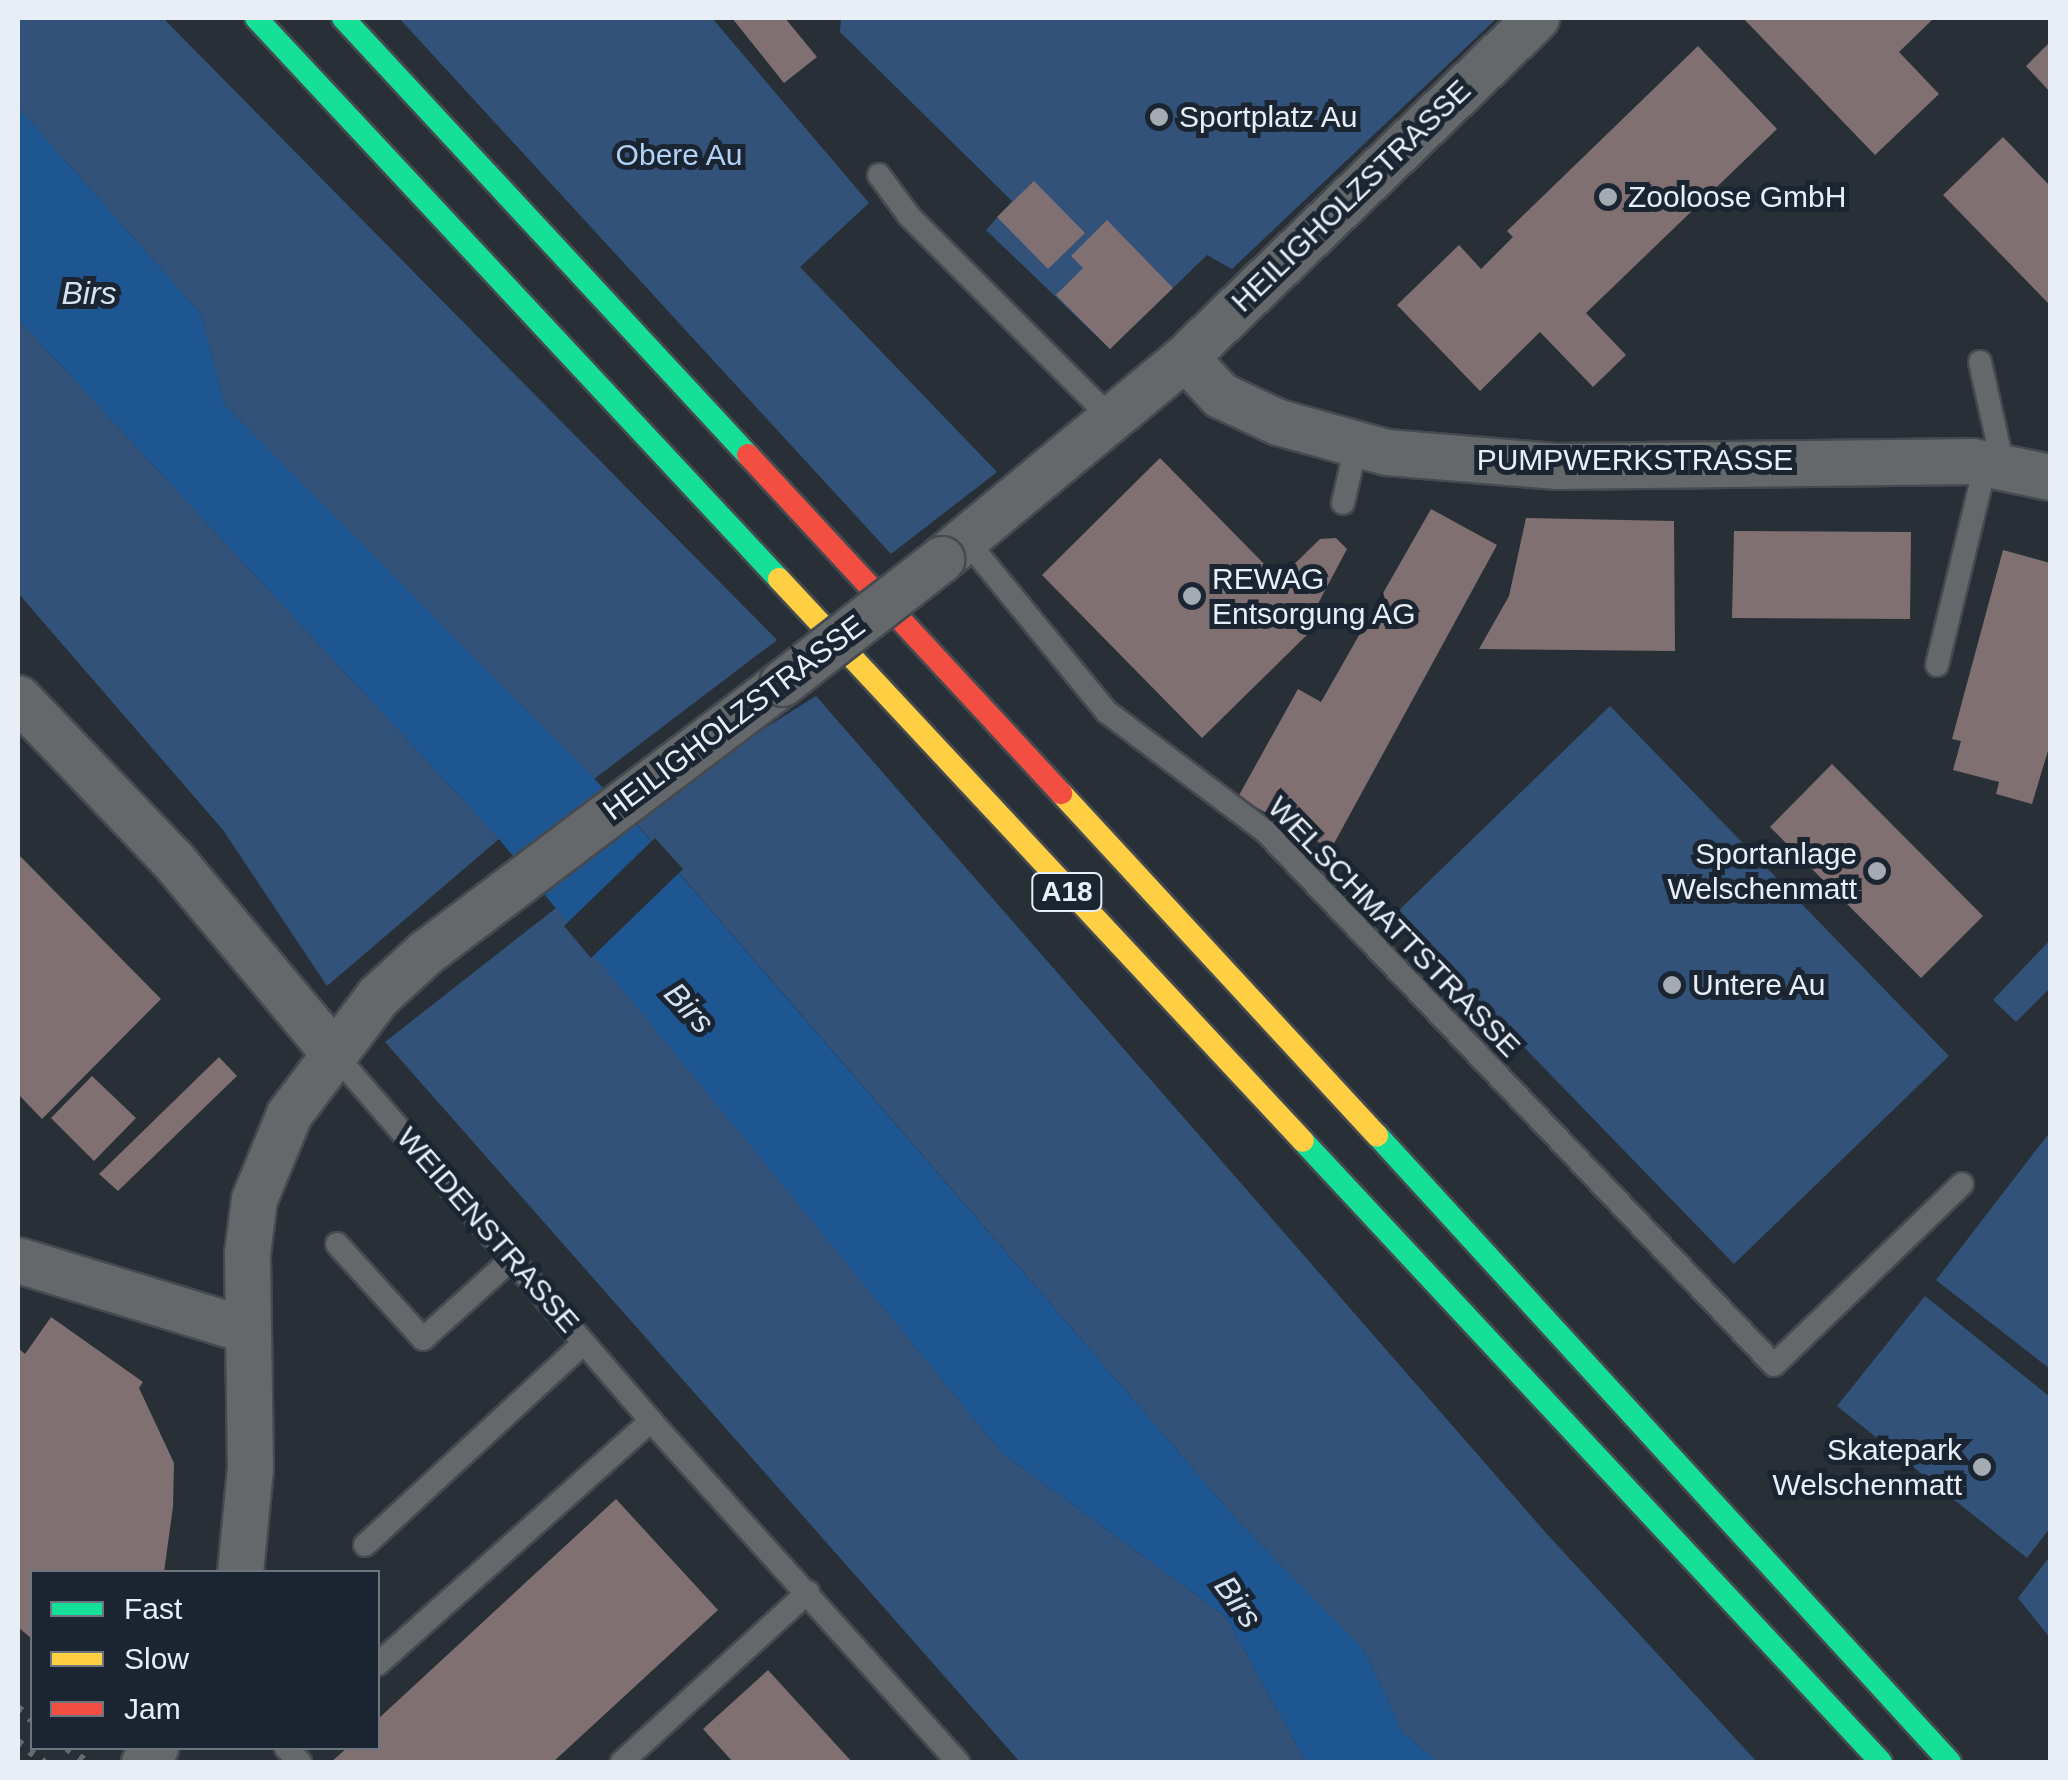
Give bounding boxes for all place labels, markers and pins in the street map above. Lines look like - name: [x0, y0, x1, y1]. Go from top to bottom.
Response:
- place label: Sportplatz Au: [1179, 99, 1359, 135]
- marker: Sportplatz Au: [1148, 106, 1170, 128]
- place label: Zooloose GmbH: [1628, 179, 1846, 215]
- marker: Zooloose GmbH: [1597, 186, 1619, 208]
- place label: REWAG Entsorgung AG: [1212, 561, 1417, 632]
- marker: REWAG Entsorgung AG: [1181, 585, 1203, 607]
- place label: Sportanlage Welschenmatt: [1667, 836, 1857, 906]
- marker: Sportanlage Welschenmatt: [1866, 860, 1888, 882]
- place label: Untere Au: [1692, 967, 1827, 1003]
- marker: Untere Au: [1661, 974, 1683, 996]
- place label: Skatepark Welschenmatt: [1772, 1432, 1962, 1502]
- marker: Skatepark Welschenmatt: [1971, 1456, 1993, 1478]

